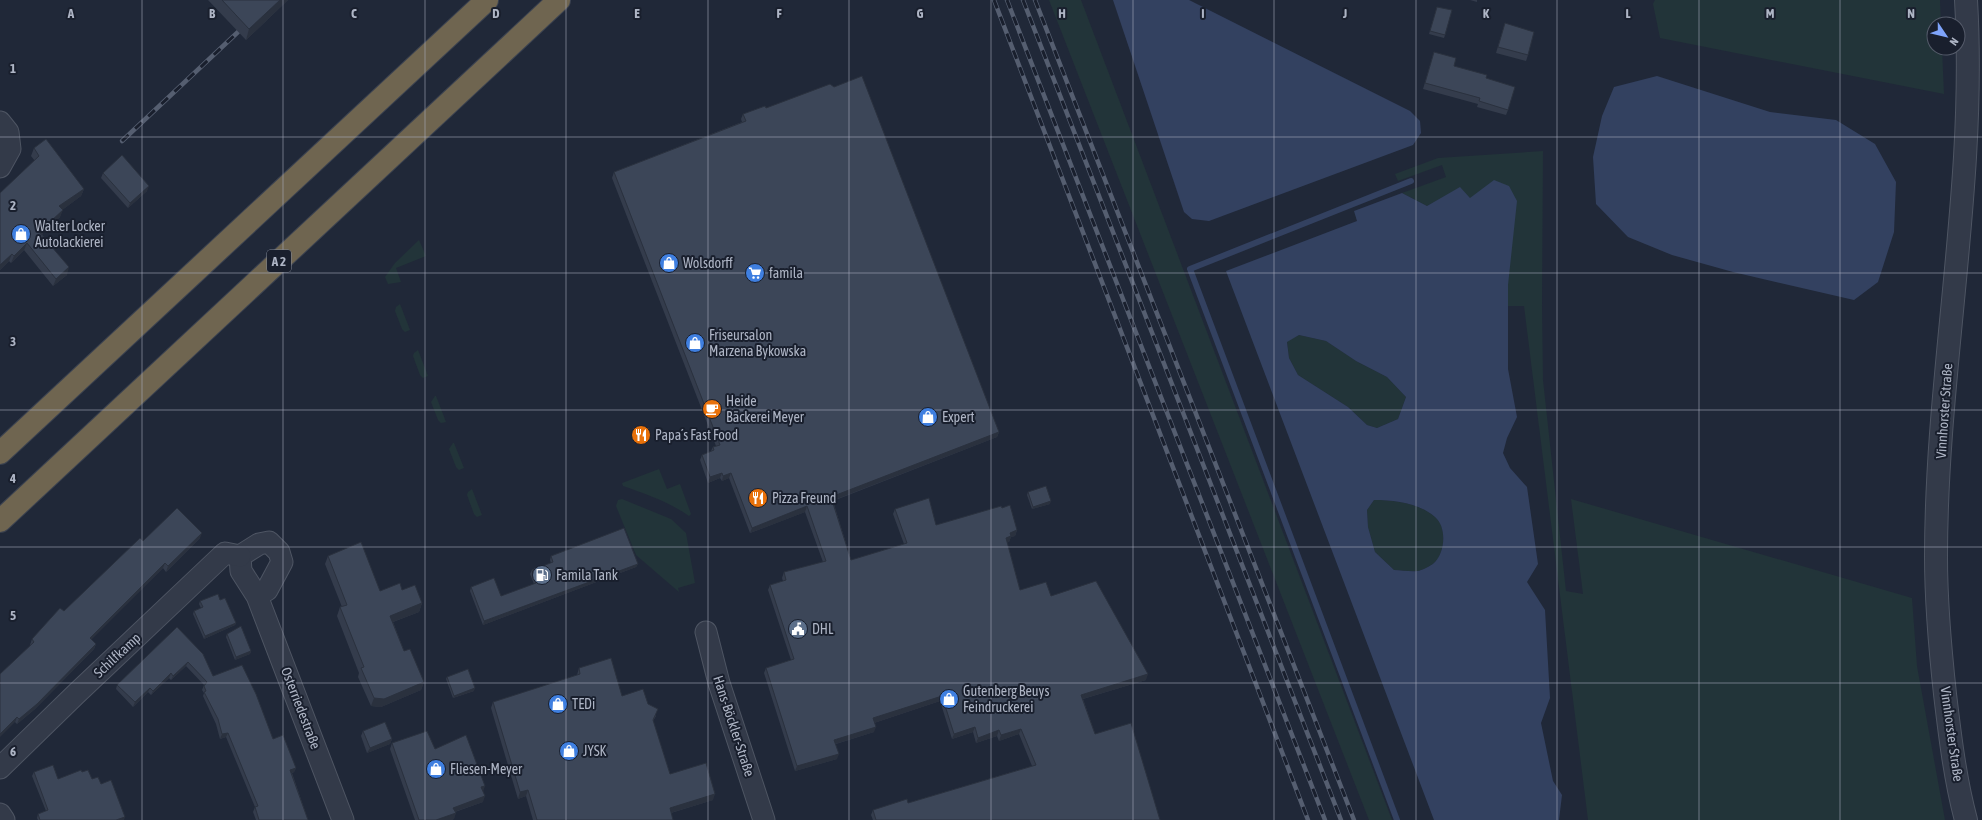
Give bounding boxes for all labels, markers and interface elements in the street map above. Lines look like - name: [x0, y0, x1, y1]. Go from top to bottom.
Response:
- text: A: [67, 6, 75, 21]
- text: B: [209, 6, 216, 21]
- text: C: [351, 6, 357, 21]
- text: D: [492, 6, 500, 21]
- text: E: [634, 6, 640, 21]
- text: F: [776, 6, 782, 21]
- text: G: [917, 6, 924, 21]
- text: H: [1058, 6, 1066, 21]
- text: I: [1201, 6, 1205, 21]
- text: J: [1342, 6, 1347, 21]
- text: K: [1483, 6, 1490, 21]
- text: L: [1625, 6, 1631, 21]
- text: M: [1766, 6, 1775, 21]
- text: N: [1907, 6, 1915, 21]
- north arrow: [1926, 16, 1966, 56]
- text: N: [1947, 36, 1961, 48]
- text: 1: [10, 61, 16, 76]
- text: 2: [10, 198, 16, 213]
- place label: Walter Locker Autolackierei: [35, 218, 106, 250]
- shop icon: Walter Locker Autolackierei: [10, 223, 32, 245]
- road number: A 2: [267, 250, 291, 272]
- shop icon: Wolsdorff: [658, 252, 680, 274]
- place label: Wolsdorff: [683, 255, 733, 271]
- supermarket icon: famila: [744, 262, 766, 284]
- place label: famila: [769, 265, 803, 281]
- place label: Friseursalon Marzena Bykowska: [709, 327, 806, 359]
- shop icon: Friseursalon Marzena Bykowska: [684, 332, 706, 354]
- text: 3: [10, 334, 16, 349]
- street label: Vinnhorster Straße: [1933, 363, 1955, 459]
- place label: Heide Bäckerei Meyer: [726, 393, 805, 425]
- cafe icon: Heide Bäckerei Meyer: [701, 398, 723, 420]
- shop icon: Expert: [917, 406, 939, 428]
- place label: Expert: [942, 409, 975, 425]
- restaurant icon: Papa´s Fast Food: [630, 424, 652, 446]
- place label: Papa´s Fast Food: [655, 427, 738, 443]
- text: 4: [9, 471, 16, 486]
- restaurant icon: Pizza Freund: [747, 487, 769, 509]
- place label: Pizza Freund: [772, 490, 836, 506]
- fuel station icon: Famila Tank: [531, 564, 553, 586]
- place label: Famila Tank: [556, 567, 618, 583]
- text: 5: [10, 608, 16, 623]
- public building icon: DHL: [787, 618, 809, 640]
- place label: DHL: [812, 621, 834, 637]
- street label: Schilfkamp: [90, 629, 144, 681]
- street label: Osterriedestraße: [278, 665, 324, 751]
- street label: Hans-Böckler-Straße: [710, 674, 758, 778]
- place label: Gutenberg Beuys Feindruckerei: [963, 683, 1049, 715]
- street label: Vinnhorster Straße: [1937, 686, 1967, 782]
- shop icon: Gutenberg Beuys Feindruckerei: [938, 688, 960, 710]
- shop icon: TEDi: [547, 693, 569, 715]
- place label: TEDi: [572, 696, 595, 712]
- shop icon: JYSK: [558, 740, 580, 762]
- place label: JYSK: [583, 743, 607, 759]
- text: 6: [10, 744, 16, 759]
- shop icon: Fliesen-Meyer: [425, 758, 447, 780]
- place label: Fliesen-Meyer: [450, 761, 523, 777]

